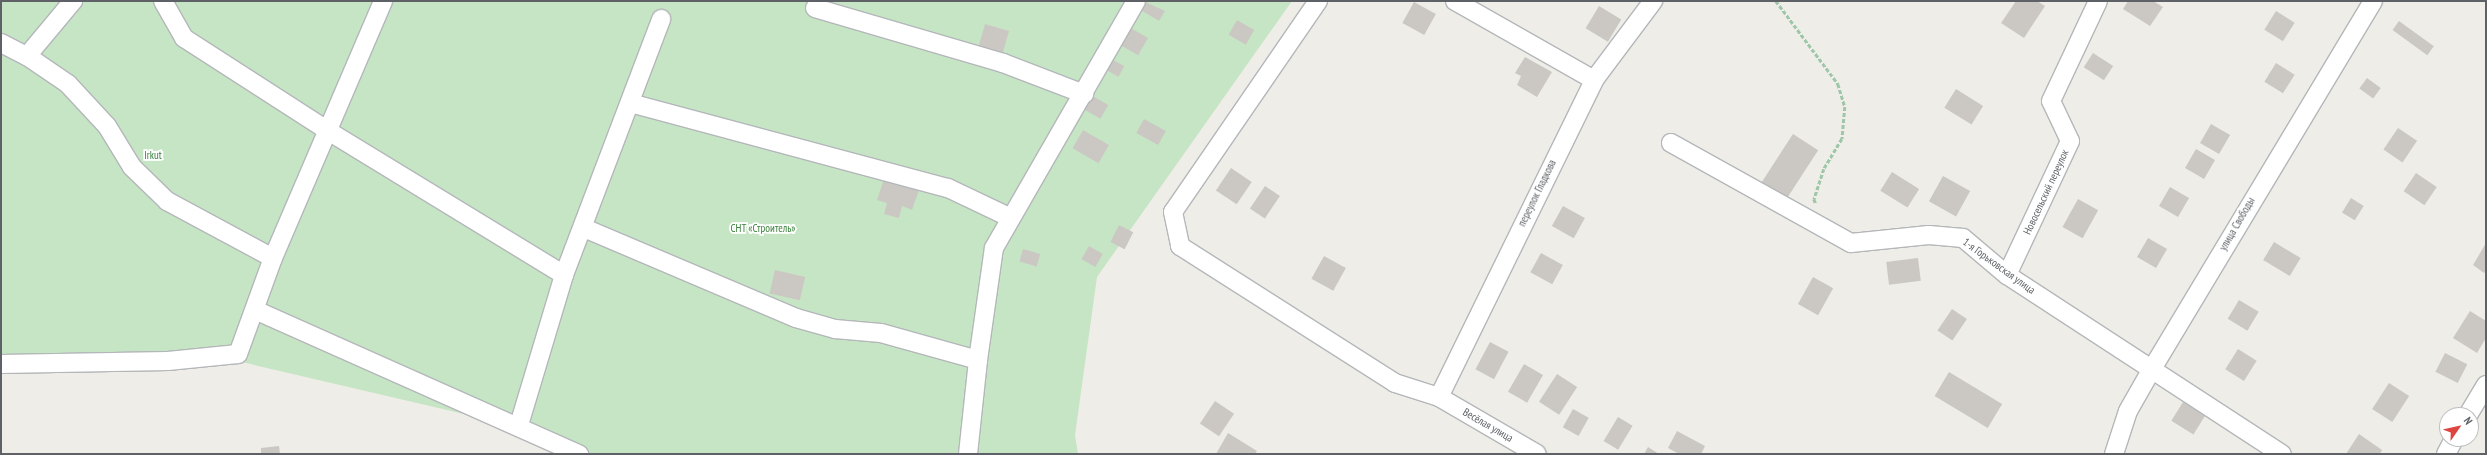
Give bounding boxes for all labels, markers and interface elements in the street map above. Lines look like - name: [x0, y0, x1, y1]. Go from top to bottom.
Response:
- street label: Новосельский переулок: [2020, 147, 2072, 237]
- park label: Irkut: [144, 148, 162, 162]
- street label: переулок Гладкова: [1515, 157, 1559, 229]
- street label: улица Свободы: [2216, 195, 2258, 253]
- park label: СНТ «Строитель»: [730, 221, 796, 235]
- street label: 1-я Горьковская улица: [1960, 235, 2038, 297]
- street label: Весёлая улица: [1461, 405, 1515, 445]
- north arrow: [2439, 407, 2479, 447]
- text: N: [2461, 414, 2476, 427]

